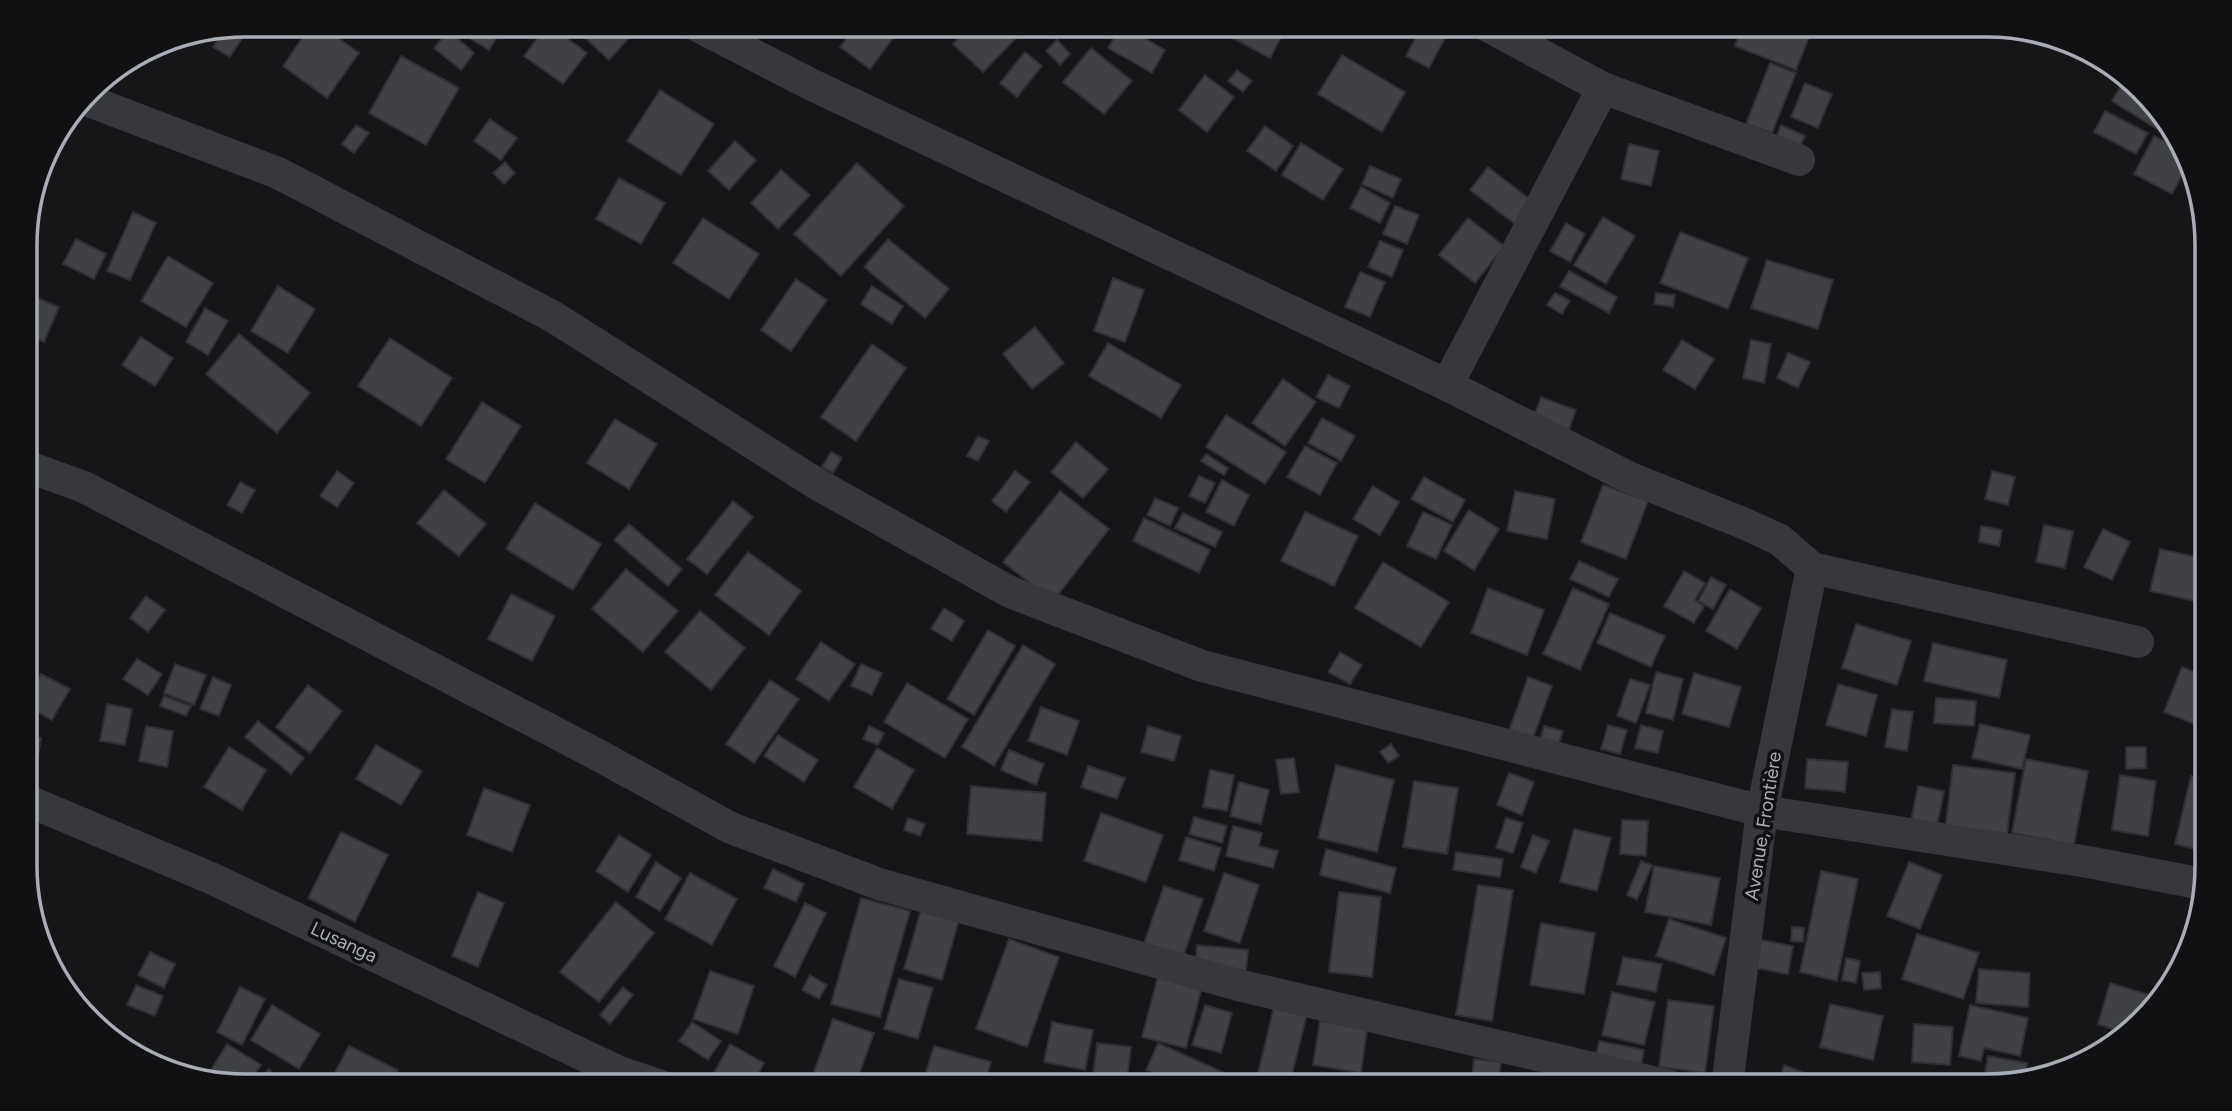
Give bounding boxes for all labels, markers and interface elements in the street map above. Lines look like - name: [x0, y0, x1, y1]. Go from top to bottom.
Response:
- street label: Avenue, Frontière: [1740, 750, 1786, 902]
- street label: Lusanga: [307, 917, 381, 967]

